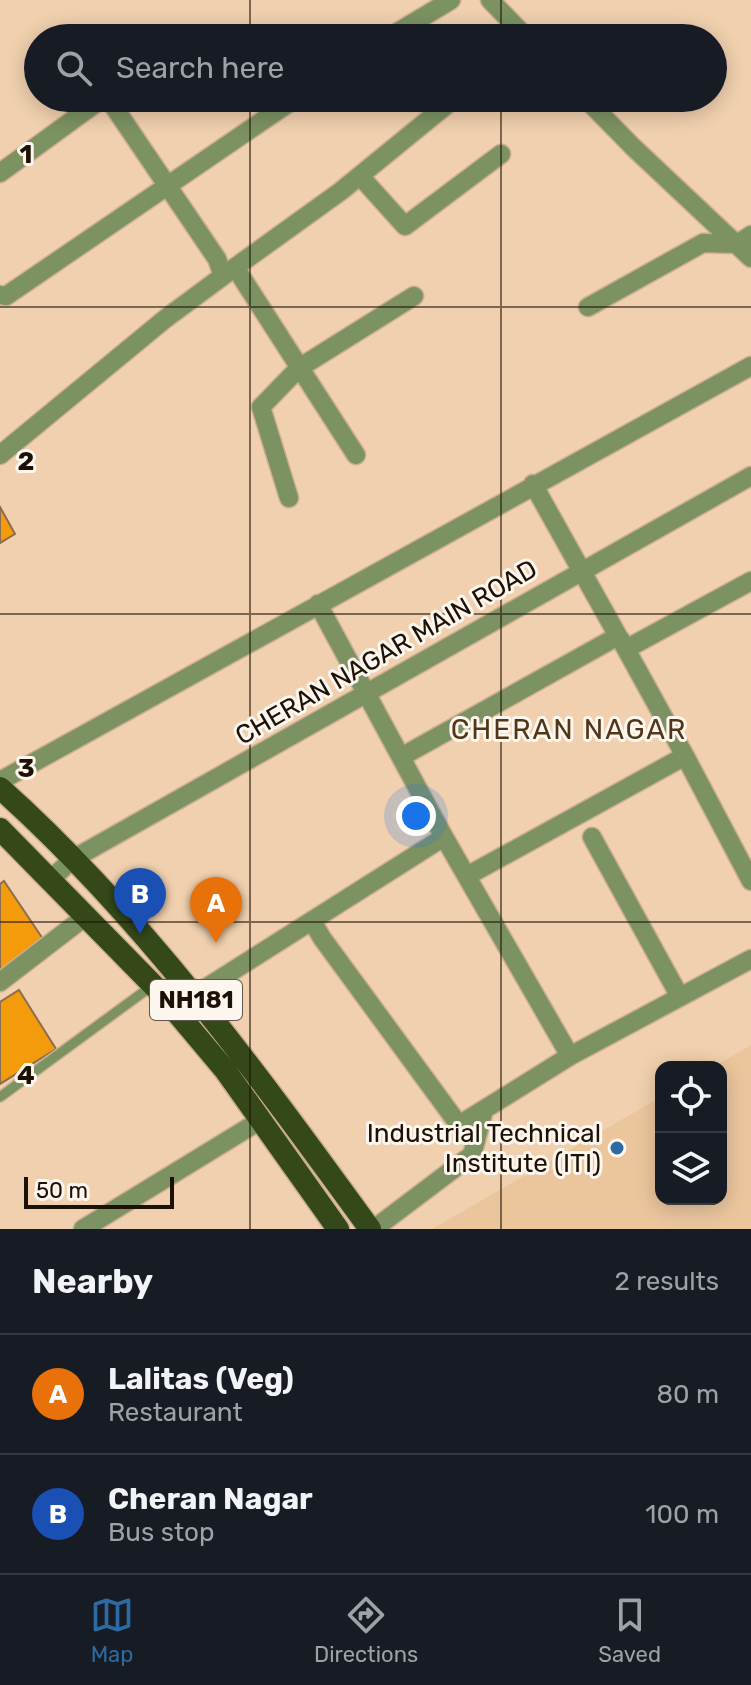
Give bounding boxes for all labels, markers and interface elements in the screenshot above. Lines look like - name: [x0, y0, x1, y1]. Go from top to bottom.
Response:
- search box: [24, 24, 727, 112]
- icon: search: [52, 46, 96, 90]
- text: Search here: [116, 50, 284, 86]
- text: 1: [20, 139, 32, 170]
- text: 2: [18, 446, 34, 477]
- street label: CHERAN NAGAR MAIN ROAD: [230, 553, 543, 752]
- district label: CHERAN NAGAR: [451, 713, 687, 746]
- text: 3: [17, 753, 35, 784]
- your location: [396, 796, 436, 836]
- pin: B: [114, 868, 166, 934]
- pin: A: [190, 877, 242, 943]
- road number: NH181: [150, 980, 242, 1020]
- text: 4: [17, 1060, 35, 1091]
- map controls: [655, 1061, 727, 1205]
- button: locate: [655, 1061, 727, 1133]
- place label: Industrial Technical Institute (ITI): [367, 1118, 601, 1179]
- button: layers: [655, 1133, 727, 1205]
- marker: Industrial Technical Institute (ITI): [608, 1139, 626, 1157]
- scale bar: [24, 1173, 174, 1209]
- text: 50 m: [36, 1177, 88, 1204]
- text: Nearby: [32, 1261, 153, 1302]
- text: 2 results: [615, 1266, 719, 1297]
- text: Lalitas (Veg): [108, 1361, 294, 1397]
- text: A: [49, 1379, 67, 1410]
- text: 80 m: [656, 1379, 719, 1410]
- text: Restaurant: [108, 1397, 243, 1428]
- text: Cheran Nagar: [108, 1481, 313, 1517]
- text: B: [49, 1499, 67, 1530]
- text: 100 m: [645, 1499, 719, 1530]
- text: Bus stop: [108, 1517, 214, 1548]
- tab: Map: [90, 1593, 134, 1668]
- tab: Directions: [314, 1593, 418, 1668]
- tab: Saved: [598, 1593, 661, 1668]

